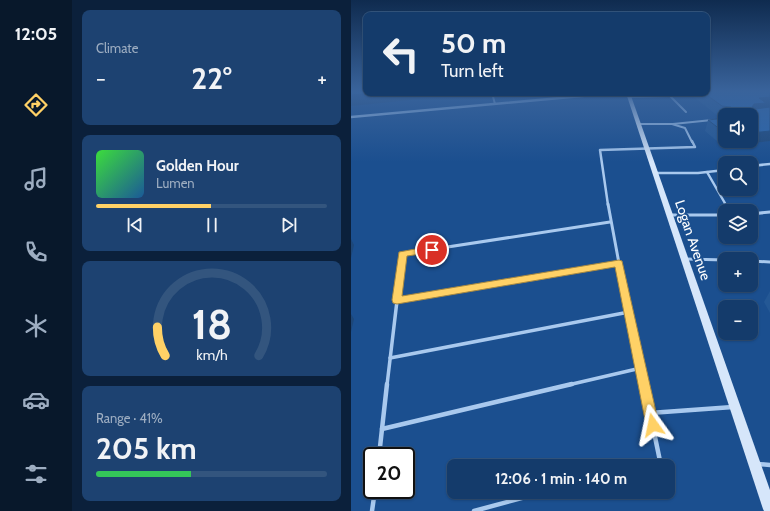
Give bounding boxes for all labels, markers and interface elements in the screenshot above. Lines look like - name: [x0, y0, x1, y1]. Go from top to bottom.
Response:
- text: 12:05: [15, 23, 57, 45]
- text: 50 m: [441, 26, 506, 60]
- icon: left: [375, 28, 427, 80]
- text: Climate: [96, 40, 138, 56]
- text: 22°: [191, 60, 232, 97]
- text: Turn left: [441, 60, 504, 82]
- text: −: [96, 65, 106, 92]
- text: +: [317, 65, 327, 92]
- icon: directions: [22, 91, 50, 119]
- map controls: [718, 108, 758, 340]
- button: sound: [718, 108, 758, 148]
- button: search: [718, 156, 758, 196]
- text: Golden Hour: [156, 157, 239, 175]
- icon: music: [22, 165, 50, 193]
- text: Lumen: [156, 175, 195, 191]
- street label: Logan Avenue: [671, 198, 715, 282]
- button: layers: [718, 204, 758, 244]
- icon: previous: [124, 214, 146, 236]
- icon: pause: [201, 214, 223, 236]
- icon: next: [278, 214, 300, 236]
- pin: [415, 233, 449, 267]
- icon: phone: [22, 238, 50, 266]
- icon: arrive: [421, 239, 443, 261]
- button: +: [718, 252, 758, 292]
- text: 18: [191, 299, 232, 349]
- button: −: [718, 300, 758, 340]
- icon: climate: [22, 312, 50, 340]
- text: km/h: [196, 346, 227, 364]
- icon: car: [22, 386, 50, 414]
- position arrow: [632, 404, 674, 446]
- text: Range · 41%: [96, 410, 163, 426]
- text: 205 km: [96, 430, 197, 467]
- speed limit sign: 20: [363, 447, 415, 499]
- icon: filters: [22, 460, 50, 488]
- text: 12:06 · 1 min · 140 m: [495, 470, 627, 488]

